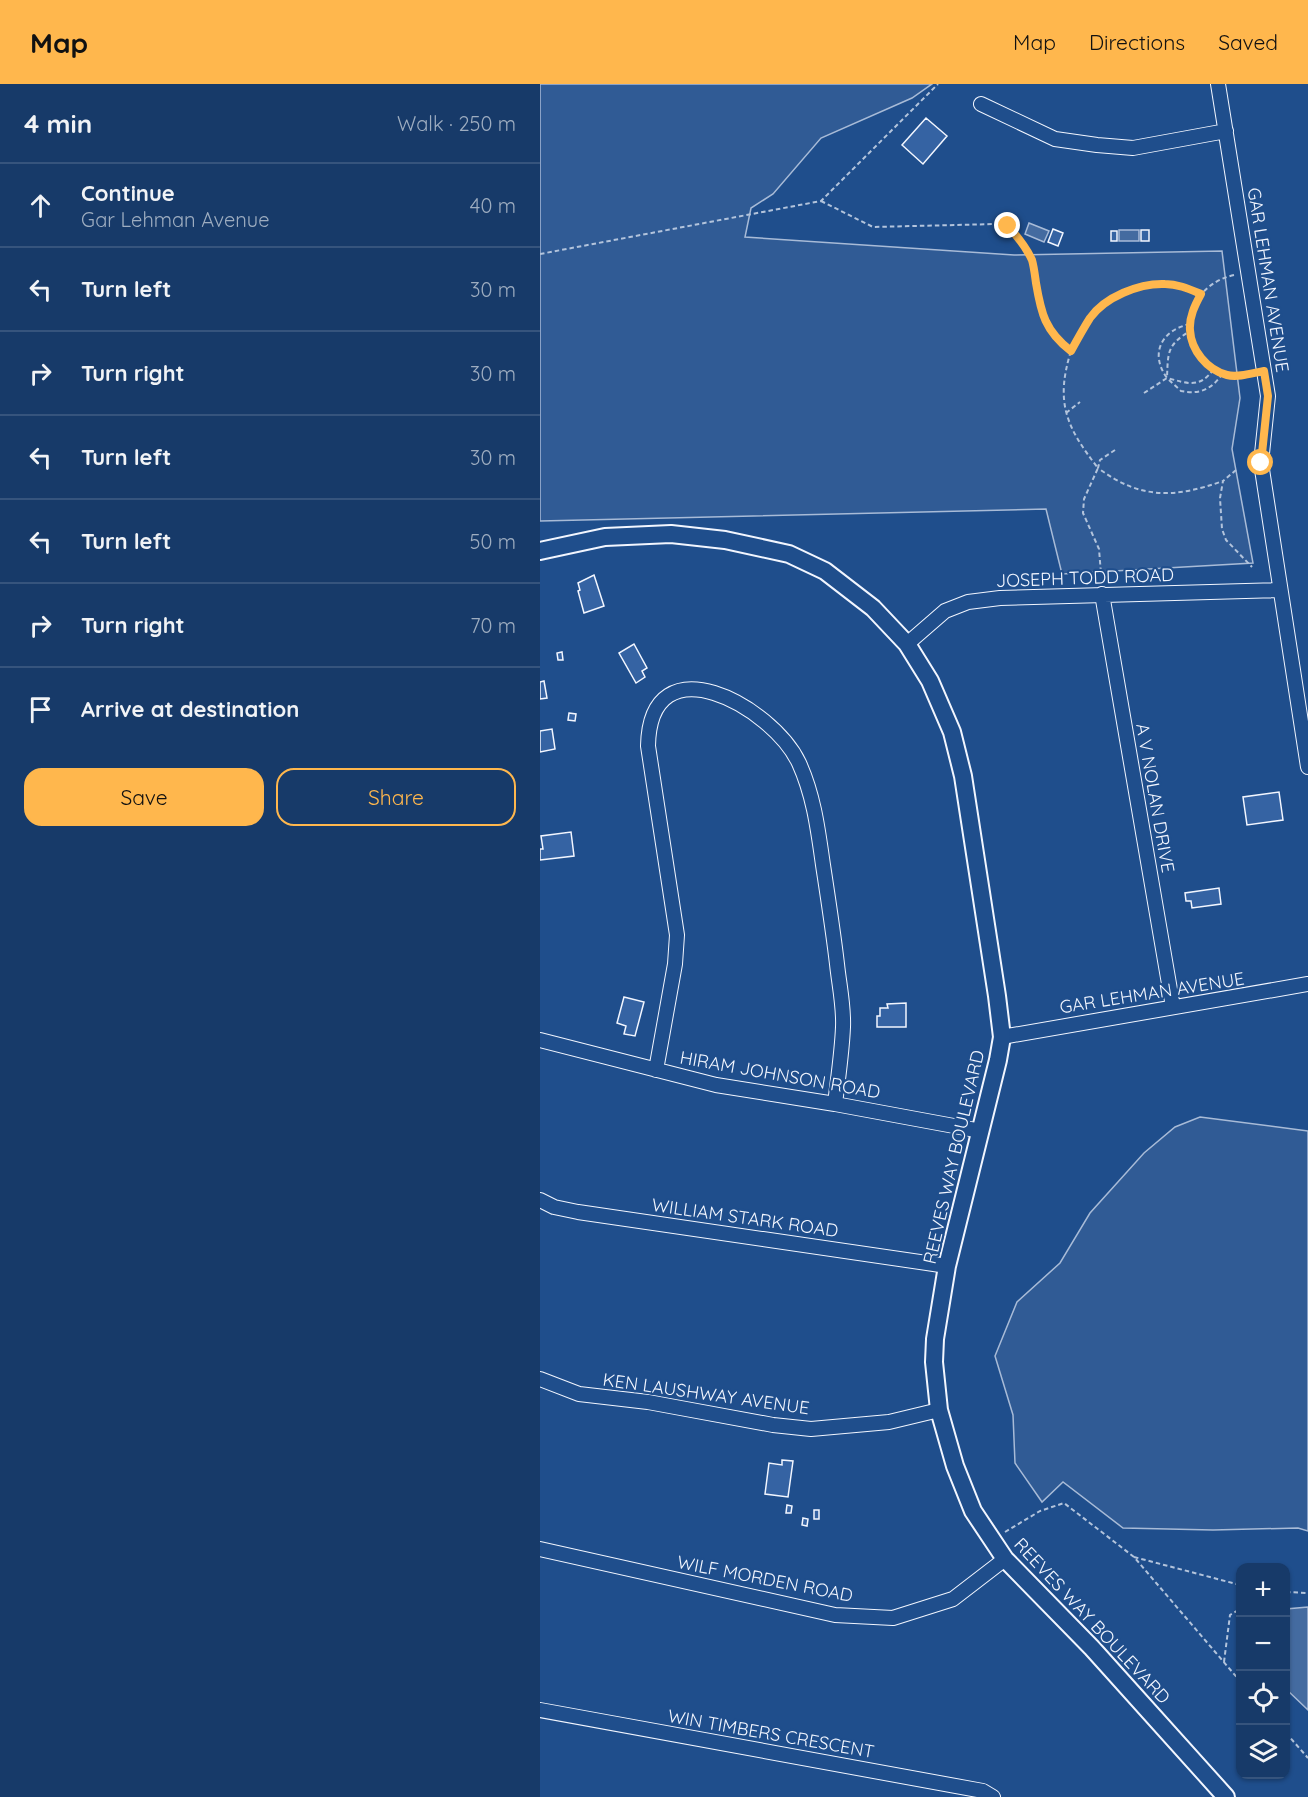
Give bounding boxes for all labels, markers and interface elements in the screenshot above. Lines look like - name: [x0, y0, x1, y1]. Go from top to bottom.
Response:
- text: Map: [30, 25, 88, 60]
- text: Map: [1013, 29, 1056, 55]
- text: Directions: [1089, 29, 1185, 55]
- text: Saved: [1218, 29, 1278, 55]
- text: 4 min: [24, 107, 92, 140]
- text: Walk · 250 m: [397, 111, 516, 136]
- text: Continue: [81, 179, 175, 207]
- street label: GAR LEHMAN AVENUE: [1243, 186, 1294, 374]
- icon: ahead: [24, 189, 57, 222]
- text: 40 m: [470, 193, 516, 218]
- text: Gar Lehman Avenue: [81, 207, 270, 232]
- route end: [994, 212, 1020, 238]
- icon: left: [24, 273, 57, 306]
- text: Turn left: [81, 275, 171, 303]
- text: 30 m: [470, 277, 516, 302]
- icon: right: [24, 357, 57, 390]
- text: Turn right: [81, 359, 185, 387]
- text: 30 m: [470, 361, 516, 386]
- icon: left: [24, 441, 57, 474]
- text: Turn left: [81, 443, 171, 471]
- text: 30 m: [470, 445, 516, 470]
- route start: [1247, 449, 1273, 475]
- icon: left: [24, 525, 57, 558]
- text: Turn left: [81, 527, 171, 555]
- text: 50 m: [470, 529, 516, 554]
- street label: JOSEPH TODD ROAD: [995, 563, 1175, 592]
- icon: right: [24, 609, 57, 642]
- text: Turn right: [81, 611, 185, 639]
- text: 70 m: [470, 613, 516, 638]
- icon: arrive: [24, 693, 57, 726]
- text: Arrive at destination: [81, 695, 299, 723]
- street label: A V NOLAN DRIVE: [1131, 721, 1180, 874]
- button: Save: [24, 768, 264, 826]
- button: Share: [276, 768, 516, 826]
- street label: GAR LEHMAN AVENUE: [1058, 967, 1246, 1018]
- street label: HIRAM JOHNSON ROAD: [678, 1046, 882, 1103]
- street label: REEVES WAY BOULEVARD: [918, 1048, 989, 1266]
- street label: WILLIAM STARK ROAD: [650, 1193, 840, 1242]
- street label: KEN LAUSHWAY AVENUE: [601, 1368, 811, 1419]
- street label: REEVES WAY BOULEVARD: [1009, 1533, 1175, 1709]
- street label: WILF MORDEN ROAD: [675, 1550, 855, 1607]
- map controls: [1236, 1563, 1290, 1779]
- button: +: [1236, 1563, 1290, 1617]
- button: −: [1236, 1617, 1290, 1671]
- button: locate: [1236, 1671, 1290, 1725]
- street label: WIN TIMBERS CRESCENT: [666, 1704, 876, 1763]
- button: layers: [1236, 1725, 1290, 1779]

